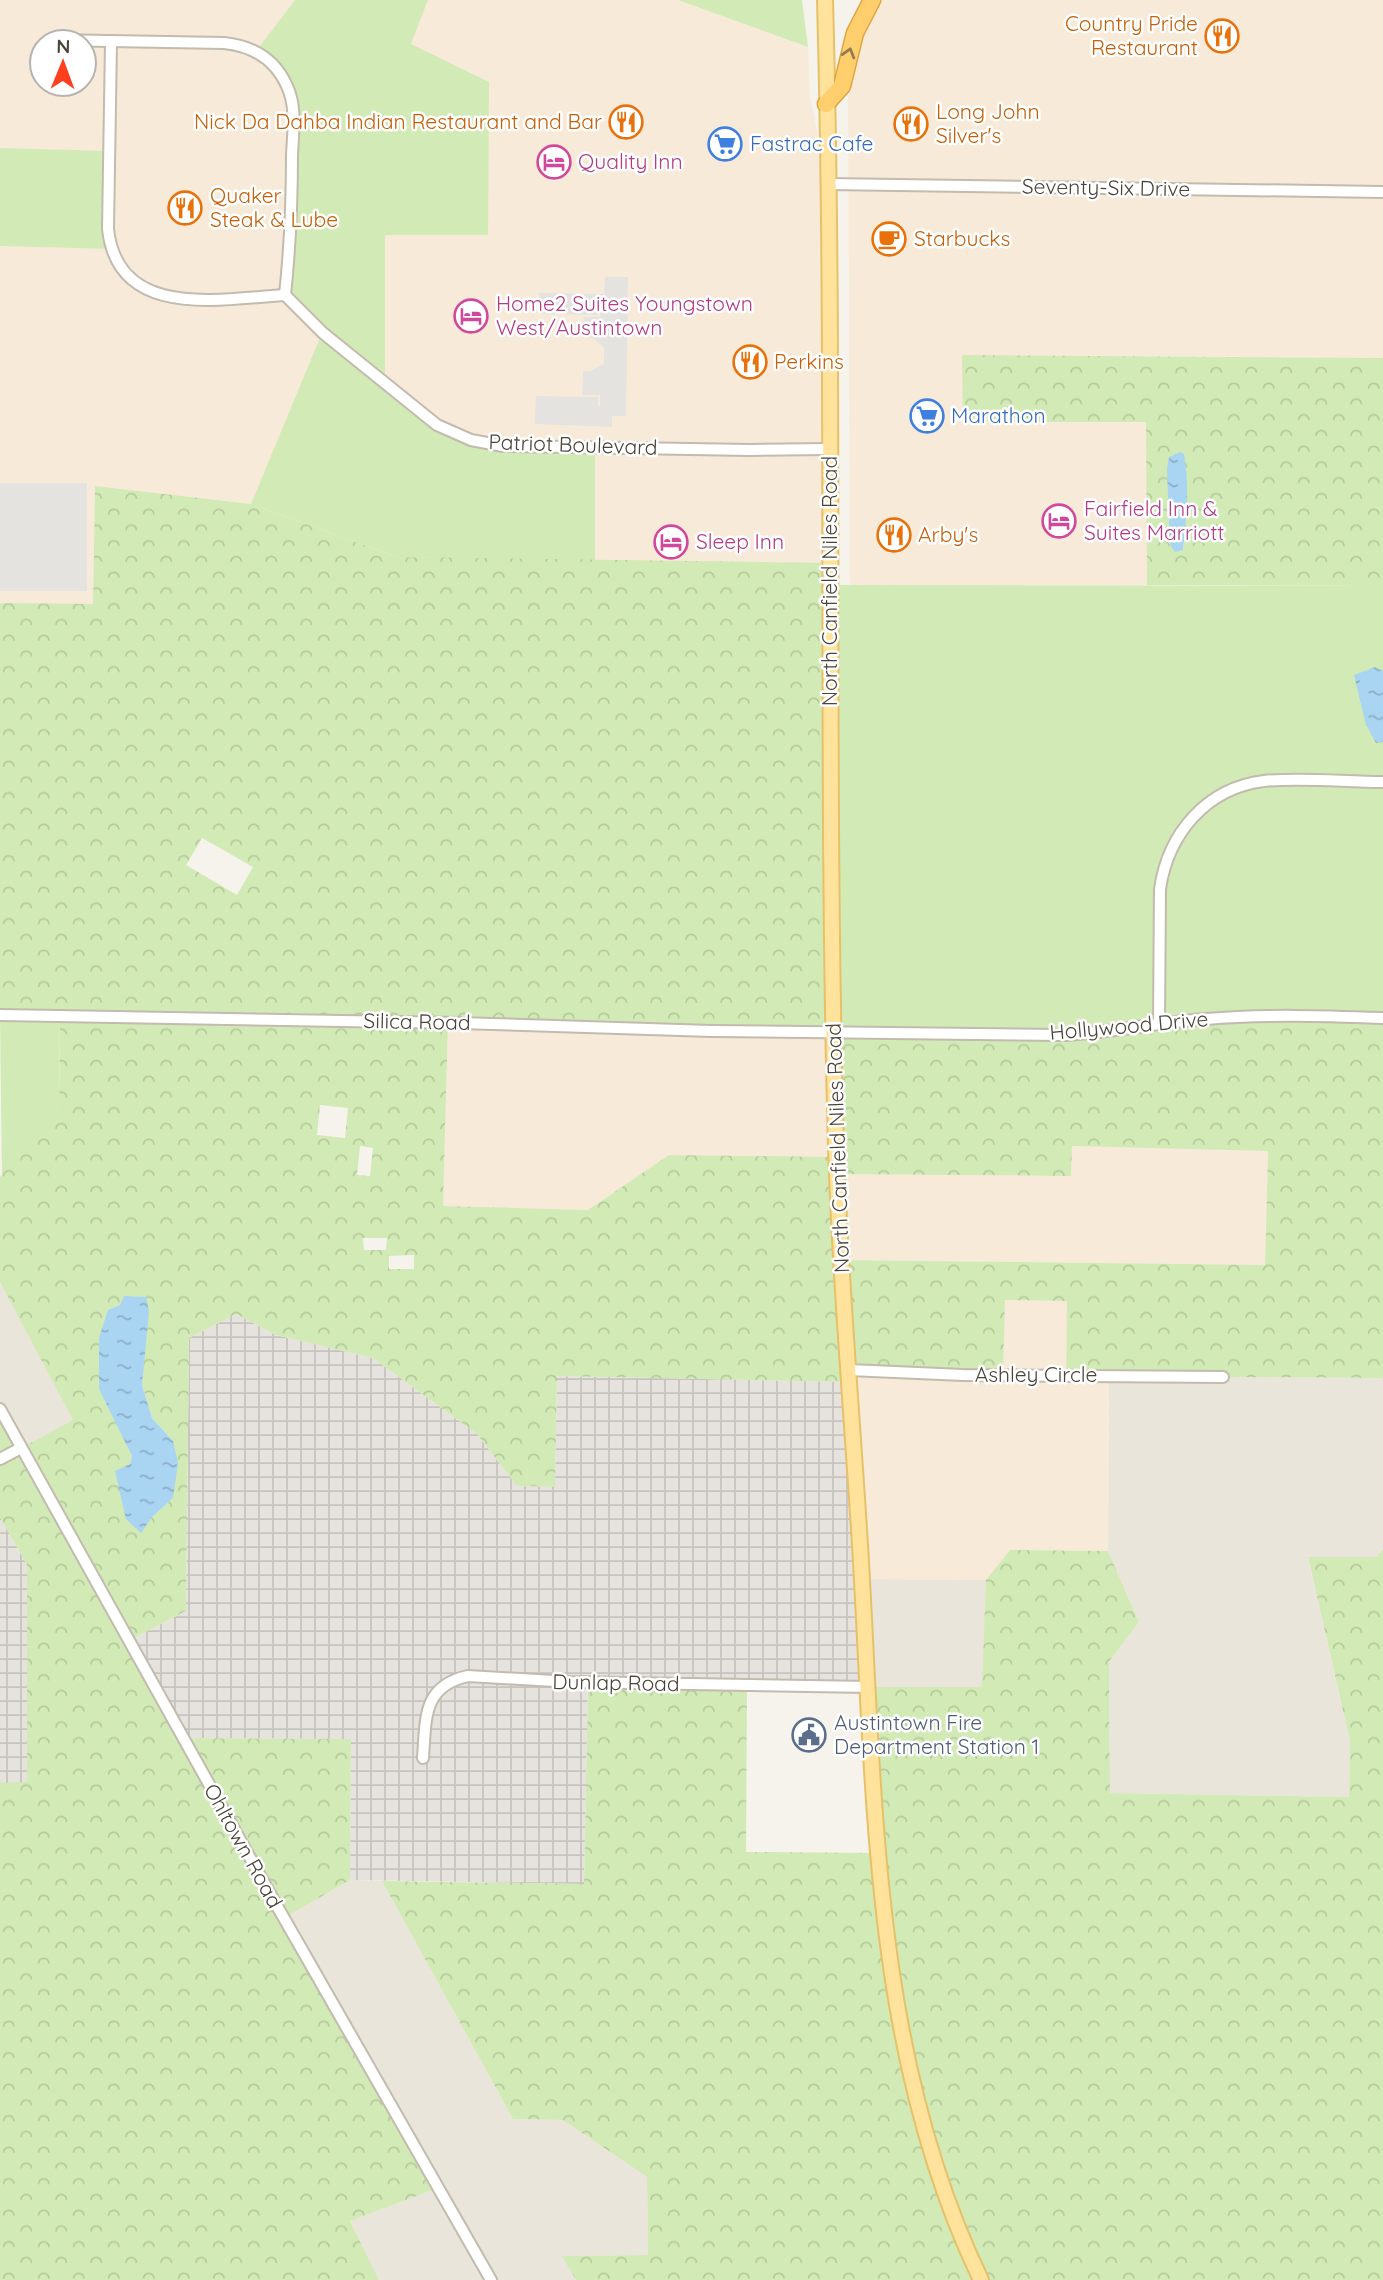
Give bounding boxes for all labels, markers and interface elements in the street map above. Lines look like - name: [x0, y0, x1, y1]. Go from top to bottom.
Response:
- place label: Country Pride Restaurant: [1065, 10, 1198, 60]
- restaurant icon: Country Pride Restaurant: [1203, 17, 1241, 55]
- north arrow: [28, 28, 98, 98]
- text: N: [56, 34, 70, 58]
- one-way arrow: [841, 47, 855, 59]
- place label: Long John Silver's: [936, 98, 1040, 148]
- restaurant icon: Nick Da Dahba Indian Restaurant and Bar: [607, 103, 645, 141]
- restaurant icon: Long John Silver's: [892, 105, 930, 143]
- place label: Nick Da Dahba Indian Restaurant and Bar: [194, 108, 602, 134]
- supermarket icon: Fastrac Cafe: [706, 125, 744, 163]
- place label: Fastrac Cafe: [750, 130, 873, 156]
- hotel icon: Quality Inn: [535, 143, 573, 181]
- place label: Quality Inn: [578, 148, 683, 174]
- street label: Seventy-Six Drive: [1022, 173, 1191, 201]
- place label: Quaker Steak & Lube: [210, 182, 338, 232]
- restaurant icon: Quaker Steak & Lube: [166, 189, 204, 227]
- cafe icon: Starbucks: [870, 220, 908, 258]
- place label: Starbucks: [914, 225, 1010, 251]
- place label: Home2 Suites Youngstown West/Austintown: [496, 290, 753, 340]
- hotel icon: Home2 Suites Youngstown West/Austintown: [452, 297, 490, 335]
- restaurant icon: Perkins: [731, 343, 769, 381]
- place label: Perkins: [774, 348, 844, 374]
- supermarket icon: Marathon: [908, 397, 946, 435]
- place label: Marathon: [951, 402, 1046, 428]
- street label: Patriot Boulevard: [488, 428, 658, 460]
- street label: North Canfield Niles Road: [816, 456, 842, 706]
- place label: Fairfield Inn & Suites Marriott: [1084, 495, 1224, 545]
- hotel icon: Fairfield Inn & Suites Marriott: [1040, 502, 1078, 540]
- restaurant icon: Arby's: [875, 516, 913, 554]
- place label: Arby's: [918, 521, 978, 547]
- hotel icon: Sleep Inn: [652, 523, 690, 561]
- place label: Sleep Inn: [696, 528, 784, 554]
- street label: Hollywood Drive: [1048, 1005, 1209, 1045]
- street label: Silica Road: [363, 1007, 471, 1035]
- street label: North Canfield Niles Road: [820, 1022, 854, 1274]
- street label: Ashley Circle: [975, 1361, 1097, 1387]
- street label: Dunlap Road: [552, 1668, 680, 1696]
- place label: Austintown Fire Department Station 1: [834, 1709, 1039, 1759]
- public building icon: Austintown Fire Department Station 1: [790, 1716, 828, 1754]
- street label: Ohltown Road: [199, 1779, 289, 1912]

